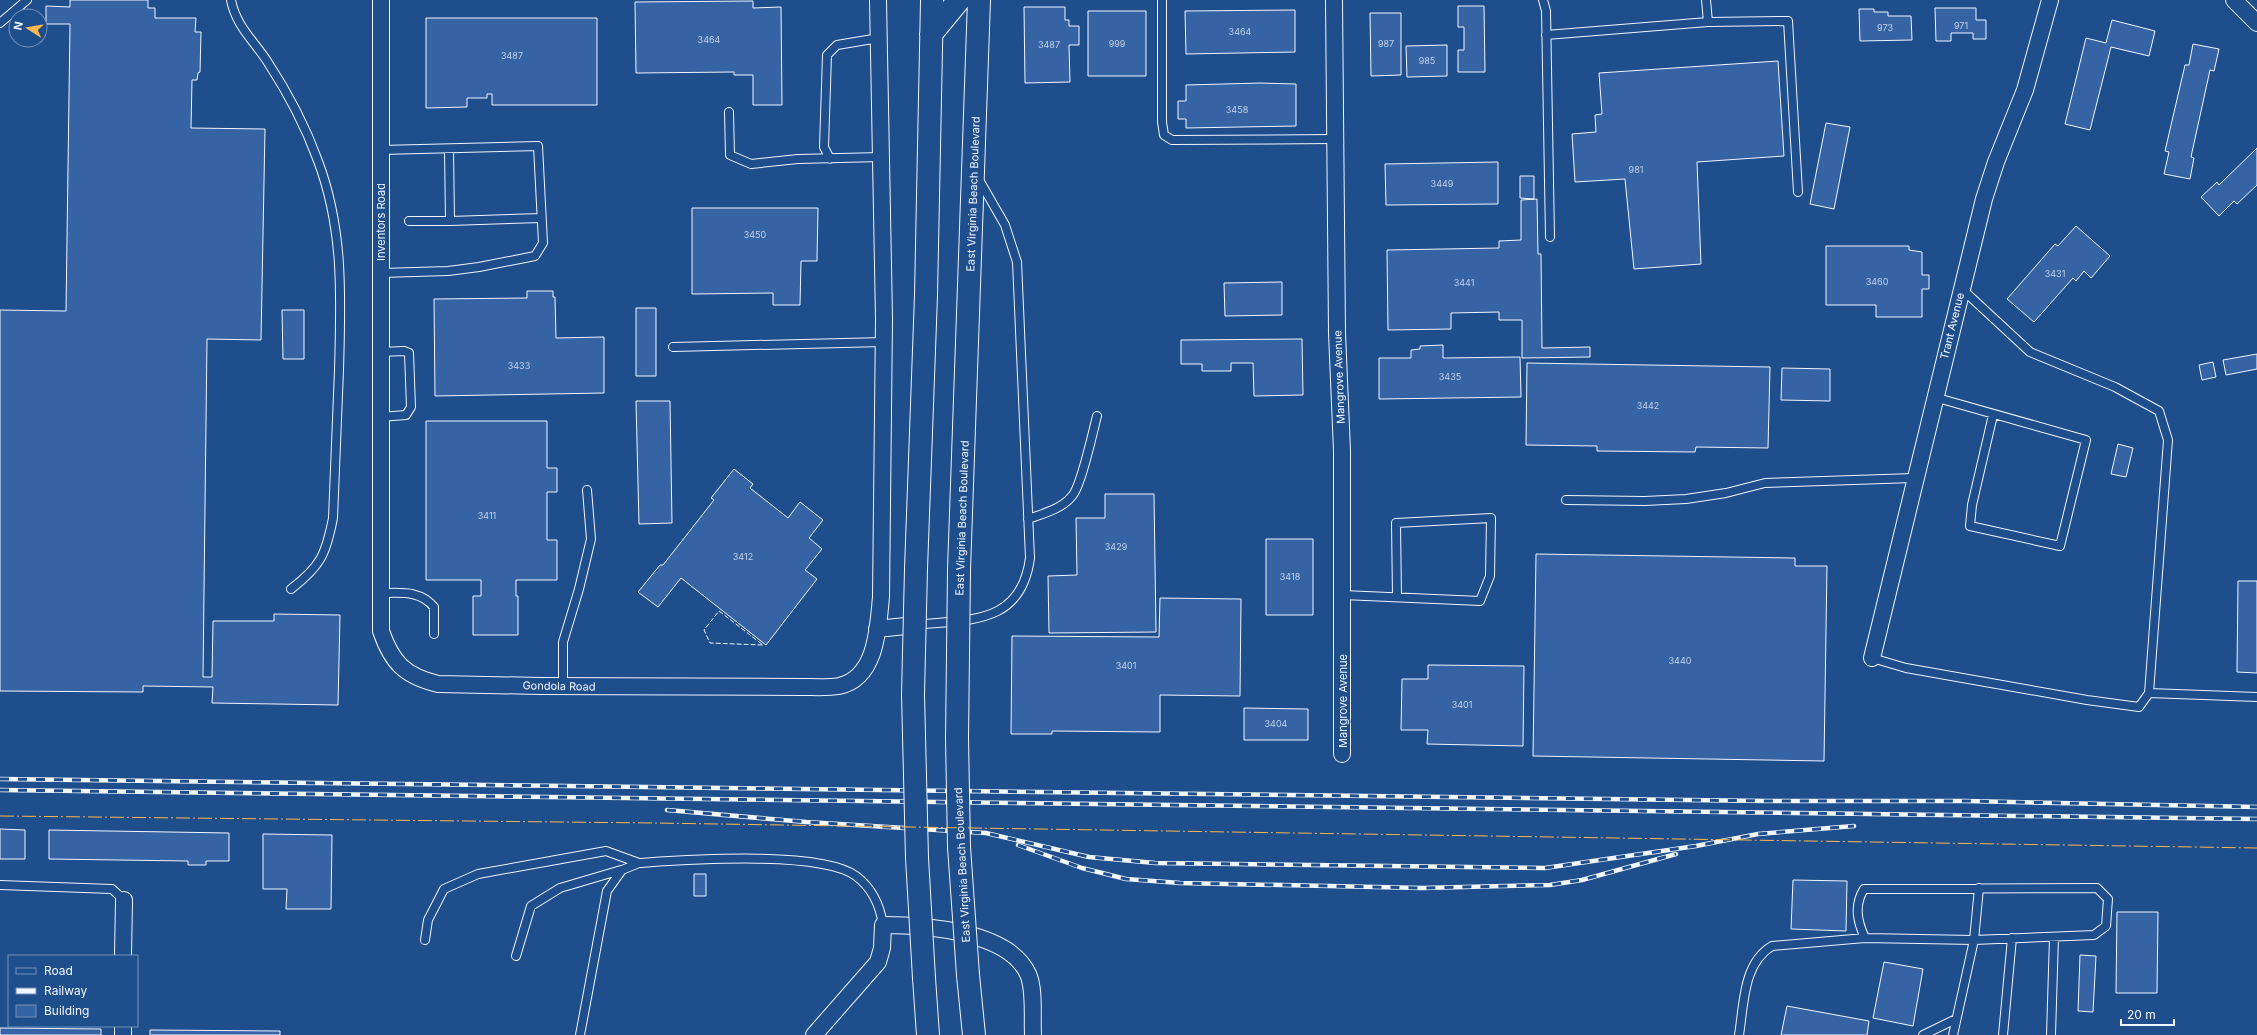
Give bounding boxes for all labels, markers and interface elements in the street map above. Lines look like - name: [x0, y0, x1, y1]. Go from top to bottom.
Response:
- north arrow: [8, 8, 48, 48]
- text: N: [10, 20, 26, 31]
- house number: 971: [1954, 20, 1968, 31]
- house number: 973: [1877, 22, 1893, 33]
- house number: 3464: [1229, 26, 1252, 37]
- house number: 3464: [698, 34, 721, 45]
- house number: 999: [1109, 38, 1126, 49]
- house number: 987: [1378, 38, 1394, 49]
- house number: 3487: [1038, 39, 1060, 50]
- house number: 3487: [501, 50, 523, 61]
- house number: 985: [1419, 55, 1435, 66]
- house number: 3458: [1226, 104, 1249, 115]
- street label: East Virginia Beach Boulevard: [963, 116, 983, 272]
- house number: 981: [1629, 164, 1643, 175]
- house number: 3449: [1431, 178, 1454, 189]
- street label: Inventors Road: [374, 183, 388, 261]
- house number: 3450: [744, 229, 767, 240]
- house number: 3431: [2045, 268, 2065, 279]
- house number: 3460: [1866, 276, 1889, 287]
- house number: 3441: [1454, 277, 1474, 288]
- street label: Trant Avenue: [1937, 291, 1967, 361]
- street label: Mangrove Avenue: [1330, 330, 1348, 424]
- house number: 3433: [508, 360, 531, 371]
- house number: 3435: [1439, 371, 1461, 382]
- house number: 3442: [1637, 400, 1659, 411]
- street label: East Virginia Beach Boulevard: [952, 440, 972, 596]
- house number: 3411: [478, 510, 496, 521]
- house number: 3429: [1105, 541, 1128, 552]
- house number: 3412: [733, 551, 753, 562]
- house number: 3418: [1280, 571, 1301, 582]
- street label: Mangrove Avenue: [1336, 654, 1350, 748]
- house number: 3440: [1669, 655, 1692, 666]
- house number: 3401: [1116, 660, 1136, 671]
- street label: Gondola Road: [522, 678, 596, 694]
- house number: 3401: [1452, 699, 1472, 710]
- house number: 3404: [1265, 718, 1288, 729]
- street label: East Virginia Beach Boulevard: [951, 787, 973, 943]
- legend: [8, 955, 138, 1027]
- text: Road: [44, 963, 73, 978]
- text: Railway: [44, 983, 88, 998]
- scale bar: [2121, 1001, 2174, 1027]
- text: Building: [44, 1003, 89, 1018]
- text: 20 m: [2127, 1007, 2156, 1022]

